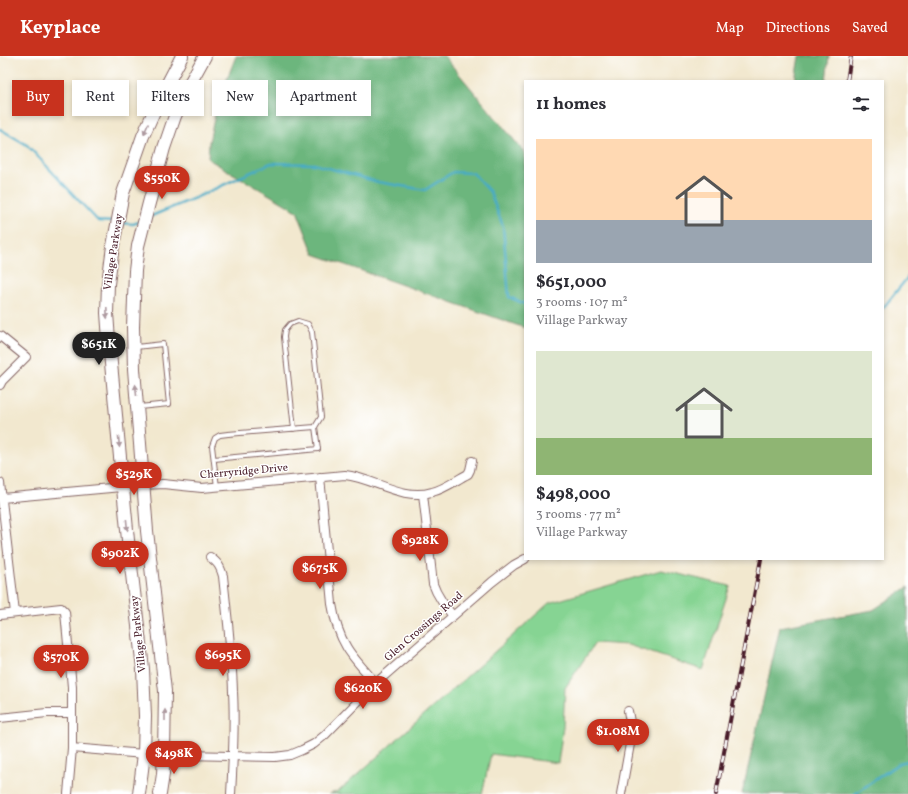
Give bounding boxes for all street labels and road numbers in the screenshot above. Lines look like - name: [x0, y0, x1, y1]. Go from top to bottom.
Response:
- street label: Village Parkway: [101, 213, 127, 291]
- street label: Cherryridge Drive: [199, 461, 289, 483]
- street label: Glen Crossings Road: [381, 589, 467, 665]
- street label: Village Parkway: [127, 595, 151, 673]

